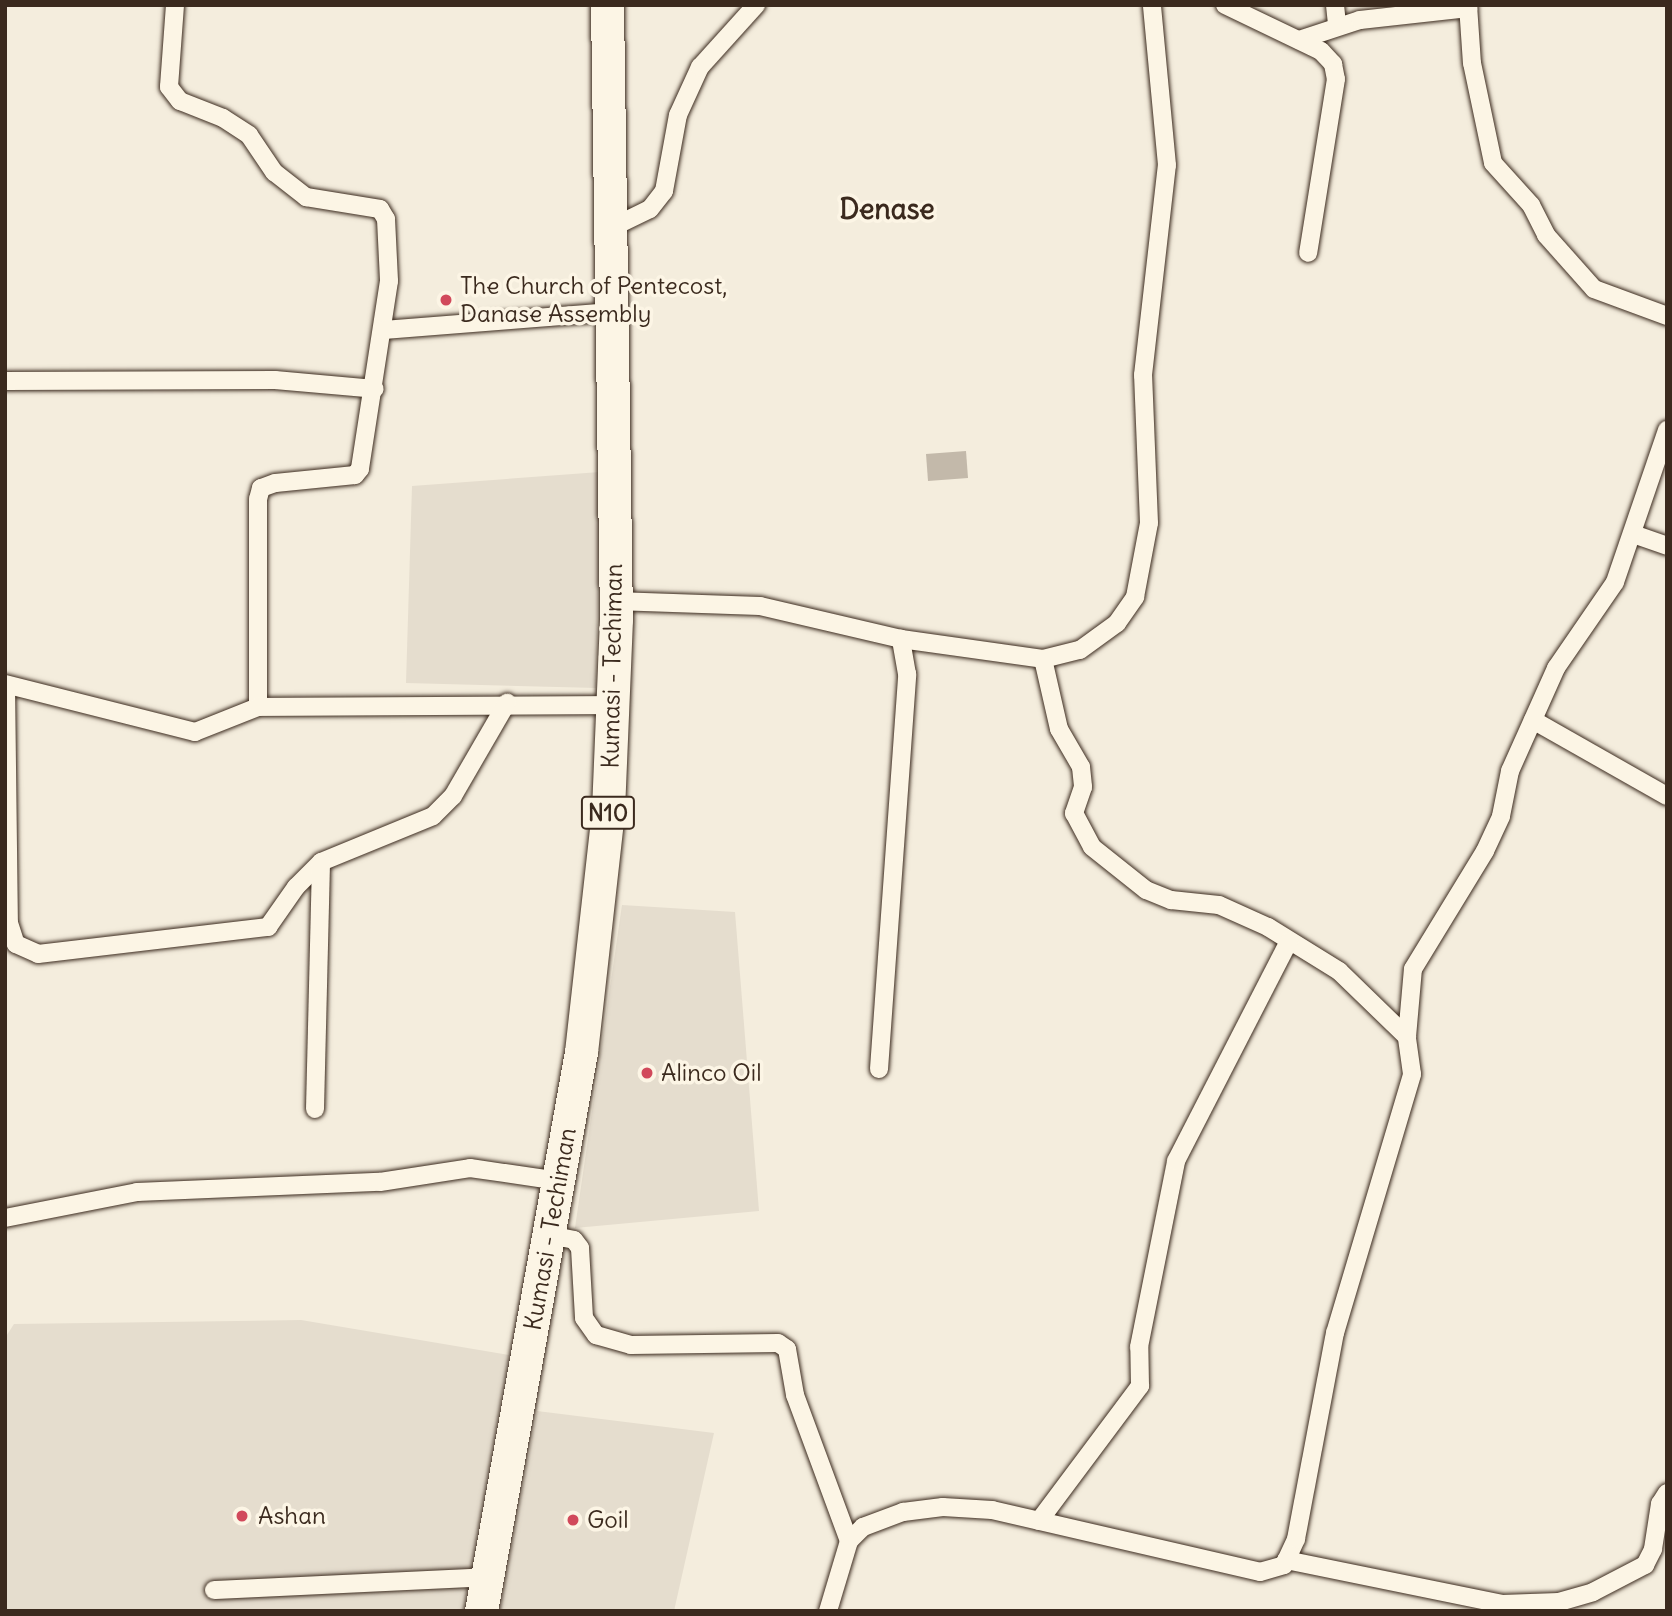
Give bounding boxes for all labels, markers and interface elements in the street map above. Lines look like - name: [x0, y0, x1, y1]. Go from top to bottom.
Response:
- district label: Denase: [840, 192, 934, 226]
- place label: The Church of Pentecost, Danase Assembly: [460, 272, 727, 328]
- marker: The Church of Pentecost, Danase Assembly: [438, 292, 454, 308]
- street label: Kumasi - Techiman: [596, 563, 628, 769]
- road number: N10: [580, 793, 636, 832]
- place label: Alinco Oil: [661, 1059, 762, 1087]
- marker: Alinco Oil: [639, 1065, 655, 1081]
- street label: Kumasi - Techiman: [518, 1125, 582, 1333]
- place label: Ashan: [258, 1502, 326, 1530]
- marker: Ashan: [232, 1506, 252, 1526]
- place label: Goil: [587, 1506, 629, 1534]
- marker: Goil: [565, 1512, 581, 1528]

